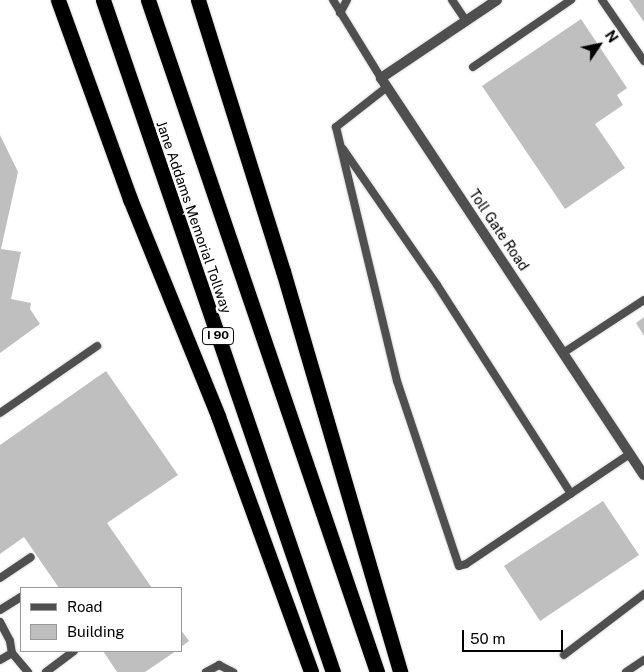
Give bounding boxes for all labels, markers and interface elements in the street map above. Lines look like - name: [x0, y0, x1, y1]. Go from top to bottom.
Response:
- north arrow: [574, 20, 624, 70]
- text: N: [602, 28, 621, 46]
- street label: Jane Addams Memorial Tollway: [153, 118, 235, 316]
- street label: Toll Gate Road: [466, 186, 532, 274]
- road number: I 90: [202, 326, 234, 346]
- legend: [20, 587, 182, 652]
- text: Road: [67, 598, 103, 615]
- scale bar: [464, 620, 565, 652]
- text: Building: [67, 623, 125, 640]
- text: 50 m: [470, 630, 505, 647]

